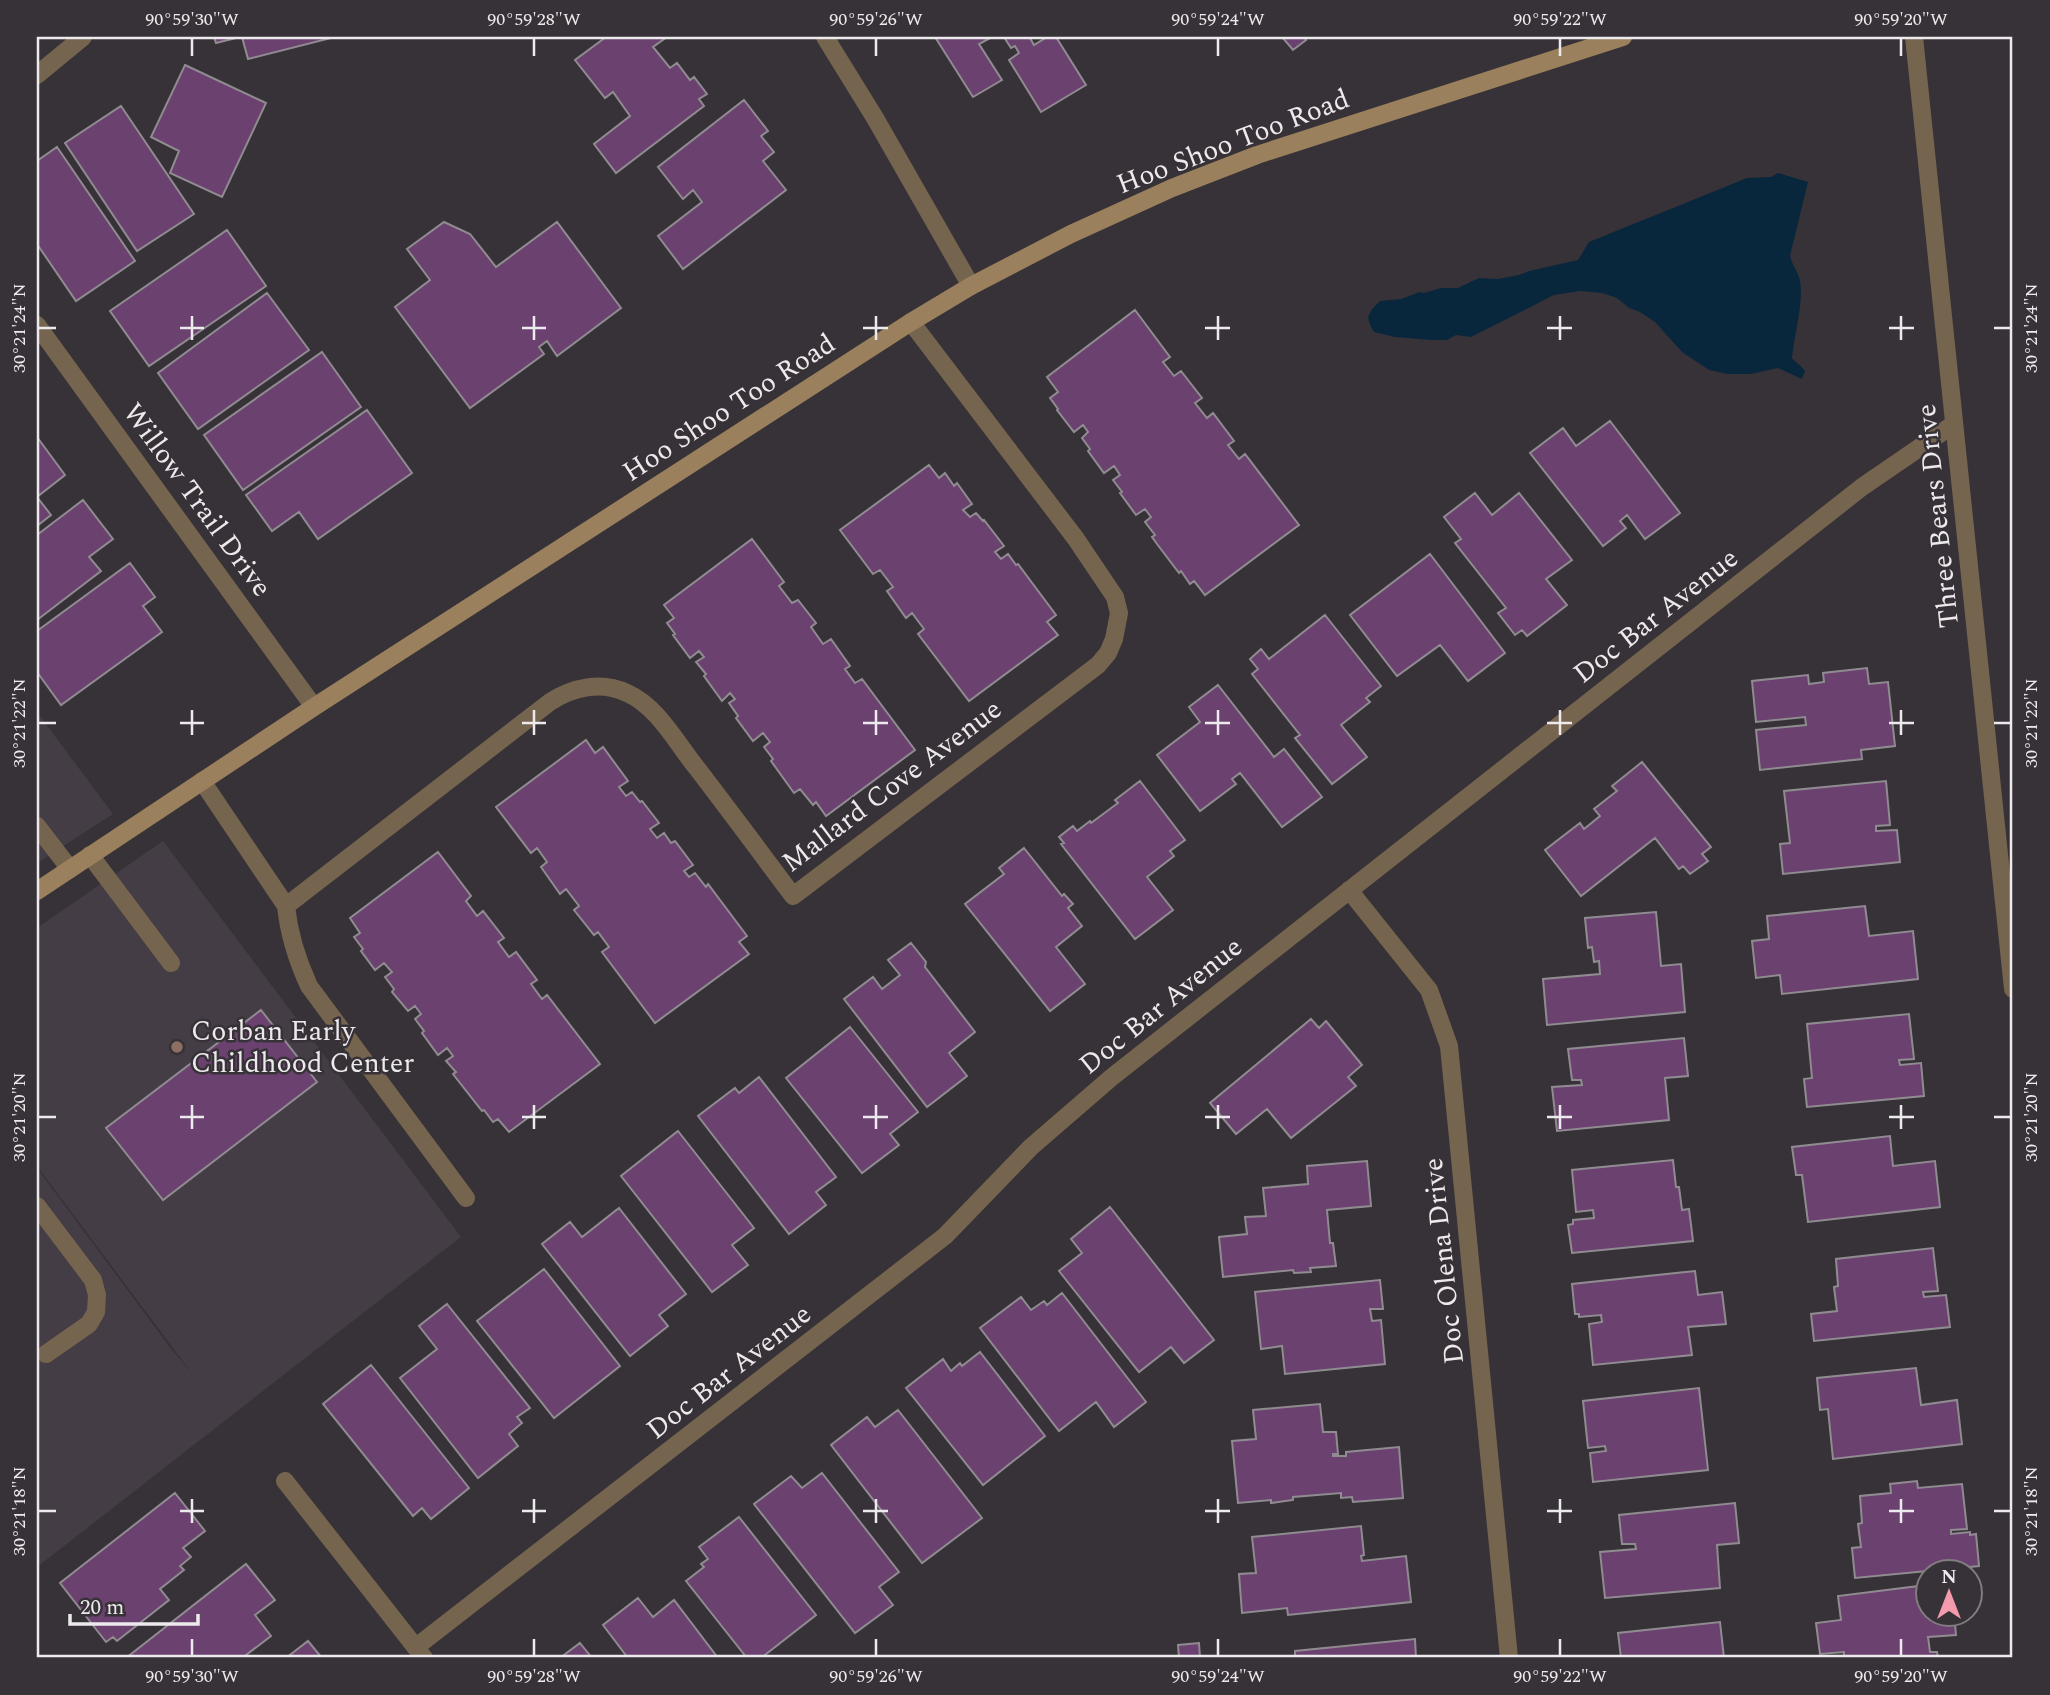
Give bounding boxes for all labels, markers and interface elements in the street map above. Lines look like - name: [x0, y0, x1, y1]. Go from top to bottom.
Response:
- text: 90°59'30"W: [145, 6, 239, 33]
- text: 90°59'28"W: [487, 6, 581, 33]
- text: 90°59'26"W: [829, 6, 923, 33]
- text: 90°59'24"W: [1171, 6, 1265, 33]
- text: 90°59'22"W: [1513, 6, 1607, 33]
- text: 90°59'20"W: [1854, 6, 1948, 33]
- street label: Hoo Shoo Too Road: [1110, 78, 1356, 206]
- text: 30°21'24"N: [6, 283, 33, 373]
- text: 30°21'24"N: [2018, 283, 2045, 373]
- street label: Hoo Shoo Too Road: [614, 323, 844, 493]
- street label: Willow Trail Drive: [112, 394, 282, 606]
- street label: Three Bears Drive: [1905, 402, 1971, 630]
- street label: Doc Bar Avenue: [1564, 537, 1748, 695]
- text: 30°21'22"N: [6, 678, 33, 768]
- text: 30°21'22"N: [2018, 678, 2045, 768]
- street label: Mallard Cove Avenue: [773, 689, 1011, 883]
- street label: Doc Bar Avenue: [1070, 926, 1252, 1086]
- place label: Corban Early Childhood Center: [191, 1010, 414, 1085]
- marker: Corban Early Childhood Center: [169, 1039, 185, 1055]
- text: 30°21'20"N: [6, 1072, 33, 1162]
- text: 30°21'20"N: [2018, 1072, 2045, 1162]
- street label: Doc Olena Drive: [1412, 1156, 1476, 1366]
- street label: Doc Bar Avenue: [637, 1293, 821, 1451]
- text: 30°21'18"N: [6, 1466, 33, 1556]
- text: 30°21'18"N: [2018, 1466, 2045, 1556]
- north arrow: [1913, 1558, 1983, 1628]
- text: N: [1941, 1563, 1957, 1592]
- scale bar: [70, 1583, 198, 1627]
- text: 20 m: [80, 1592, 124, 1624]
- text: 90°59'30"W: [145, 1663, 239, 1690]
- text: 90°59'28"W: [487, 1663, 581, 1690]
- text: 90°59'26"W: [829, 1663, 923, 1690]
- text: 90°59'24"W: [1171, 1663, 1265, 1690]
- text: 90°59'22"W: [1513, 1663, 1607, 1690]
- text: 90°59'20"W: [1854, 1663, 1948, 1690]

